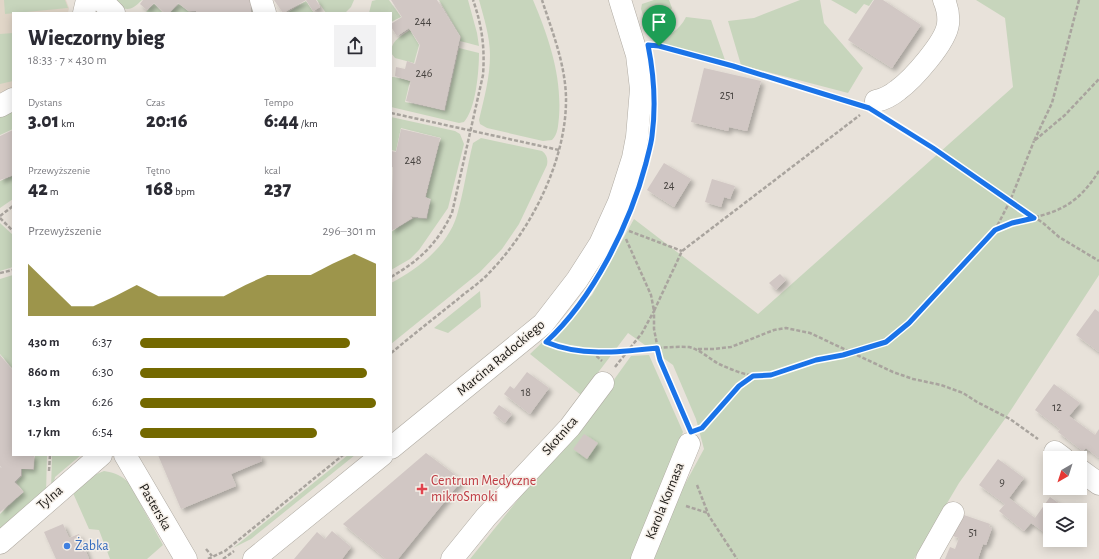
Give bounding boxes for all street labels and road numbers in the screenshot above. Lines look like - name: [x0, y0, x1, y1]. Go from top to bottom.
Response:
- street label: Marcina Radockiego: [454, 317, 548, 399]
- street label: Skotnica: [540, 414, 581, 458]
- street label: Karola Kornasa: [643, 460, 687, 541]
- street label: Pasterska: [136, 481, 174, 533]
- street label: Tylna: [34, 483, 66, 513]

